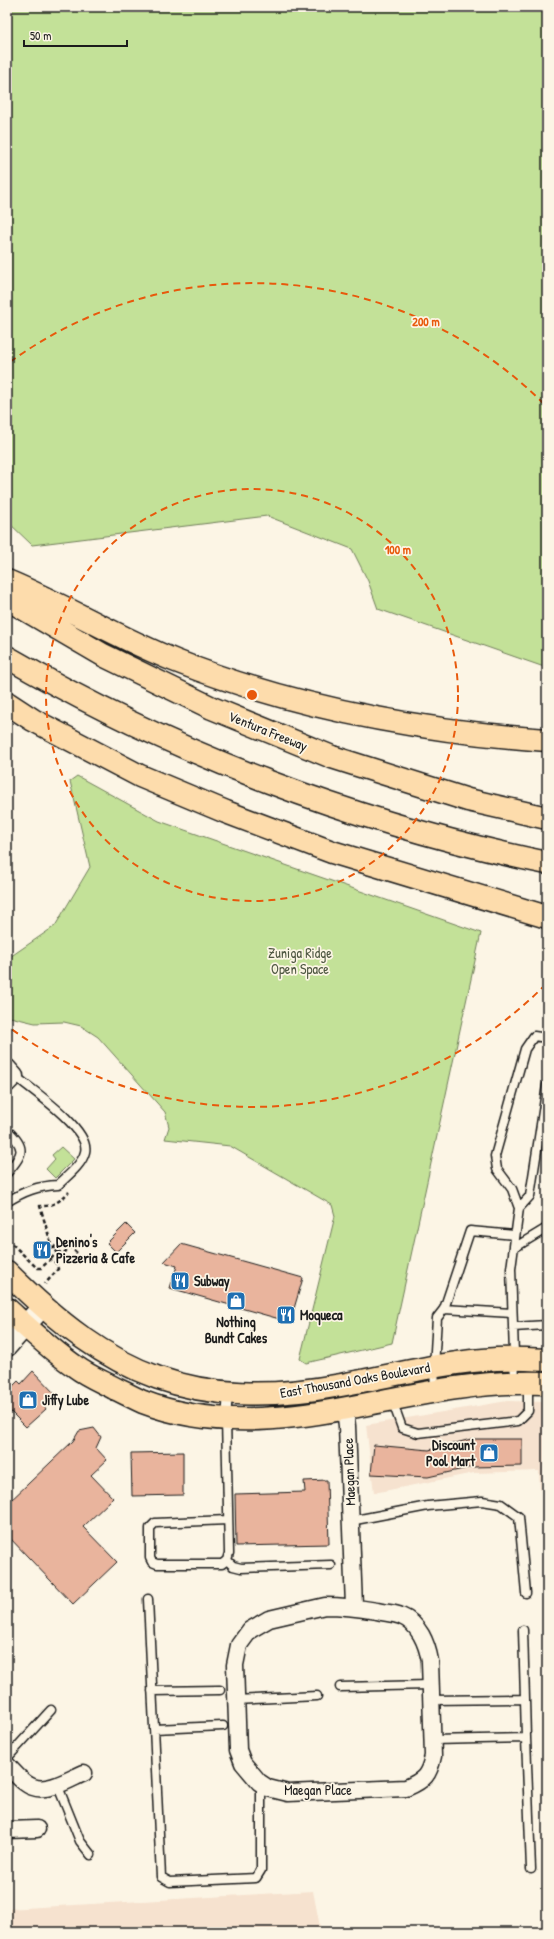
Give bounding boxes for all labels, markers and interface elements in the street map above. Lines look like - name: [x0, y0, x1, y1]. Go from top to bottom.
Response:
- scale bar: [24, 22, 127, 48]
- text: 50 m: [30, 27, 51, 44]
- text: 200 m: [412, 313, 440, 330]
- text: 100 m: [385, 541, 411, 558]
- centre of rings: [245, 688, 259, 702]
- street label: Ventura Freeway: [225, 706, 311, 756]
- park label: Zuniga Ridge Open Space: [268, 943, 332, 979]
- place label: Denino's Pizzeria & Cafe: [56, 1232, 135, 1267]
- restaurant icon: Denino's Pizzeria & Cafe: [31, 1239, 53, 1261]
- restaurant icon: Subway: [169, 1270, 191, 1292]
- place label: Subway: [194, 1271, 230, 1292]
- shop icon: Nothing Bundt Cakes: [225, 1290, 247, 1312]
- restaurant icon: Moqueca: [275, 1304, 297, 1326]
- place label: Moqueca: [300, 1305, 343, 1326]
- place label: Nothing Bundt Cakes: [205, 1312, 268, 1347]
- street label: East Thousand Oaks Boulevard: [278, 1357, 432, 1402]
- shop icon: Jiffy Lube: [17, 1389, 39, 1411]
- place label: Jiffy Lube: [42, 1390, 89, 1411]
- place label: Discount Pool Mart: [426, 1435, 476, 1470]
- street label: Maegan Place: [338, 1437, 360, 1506]
- shop icon: Discount Pool Mart: [478, 1442, 500, 1464]
- street label: Maegan Place: [284, 1780, 352, 1800]

